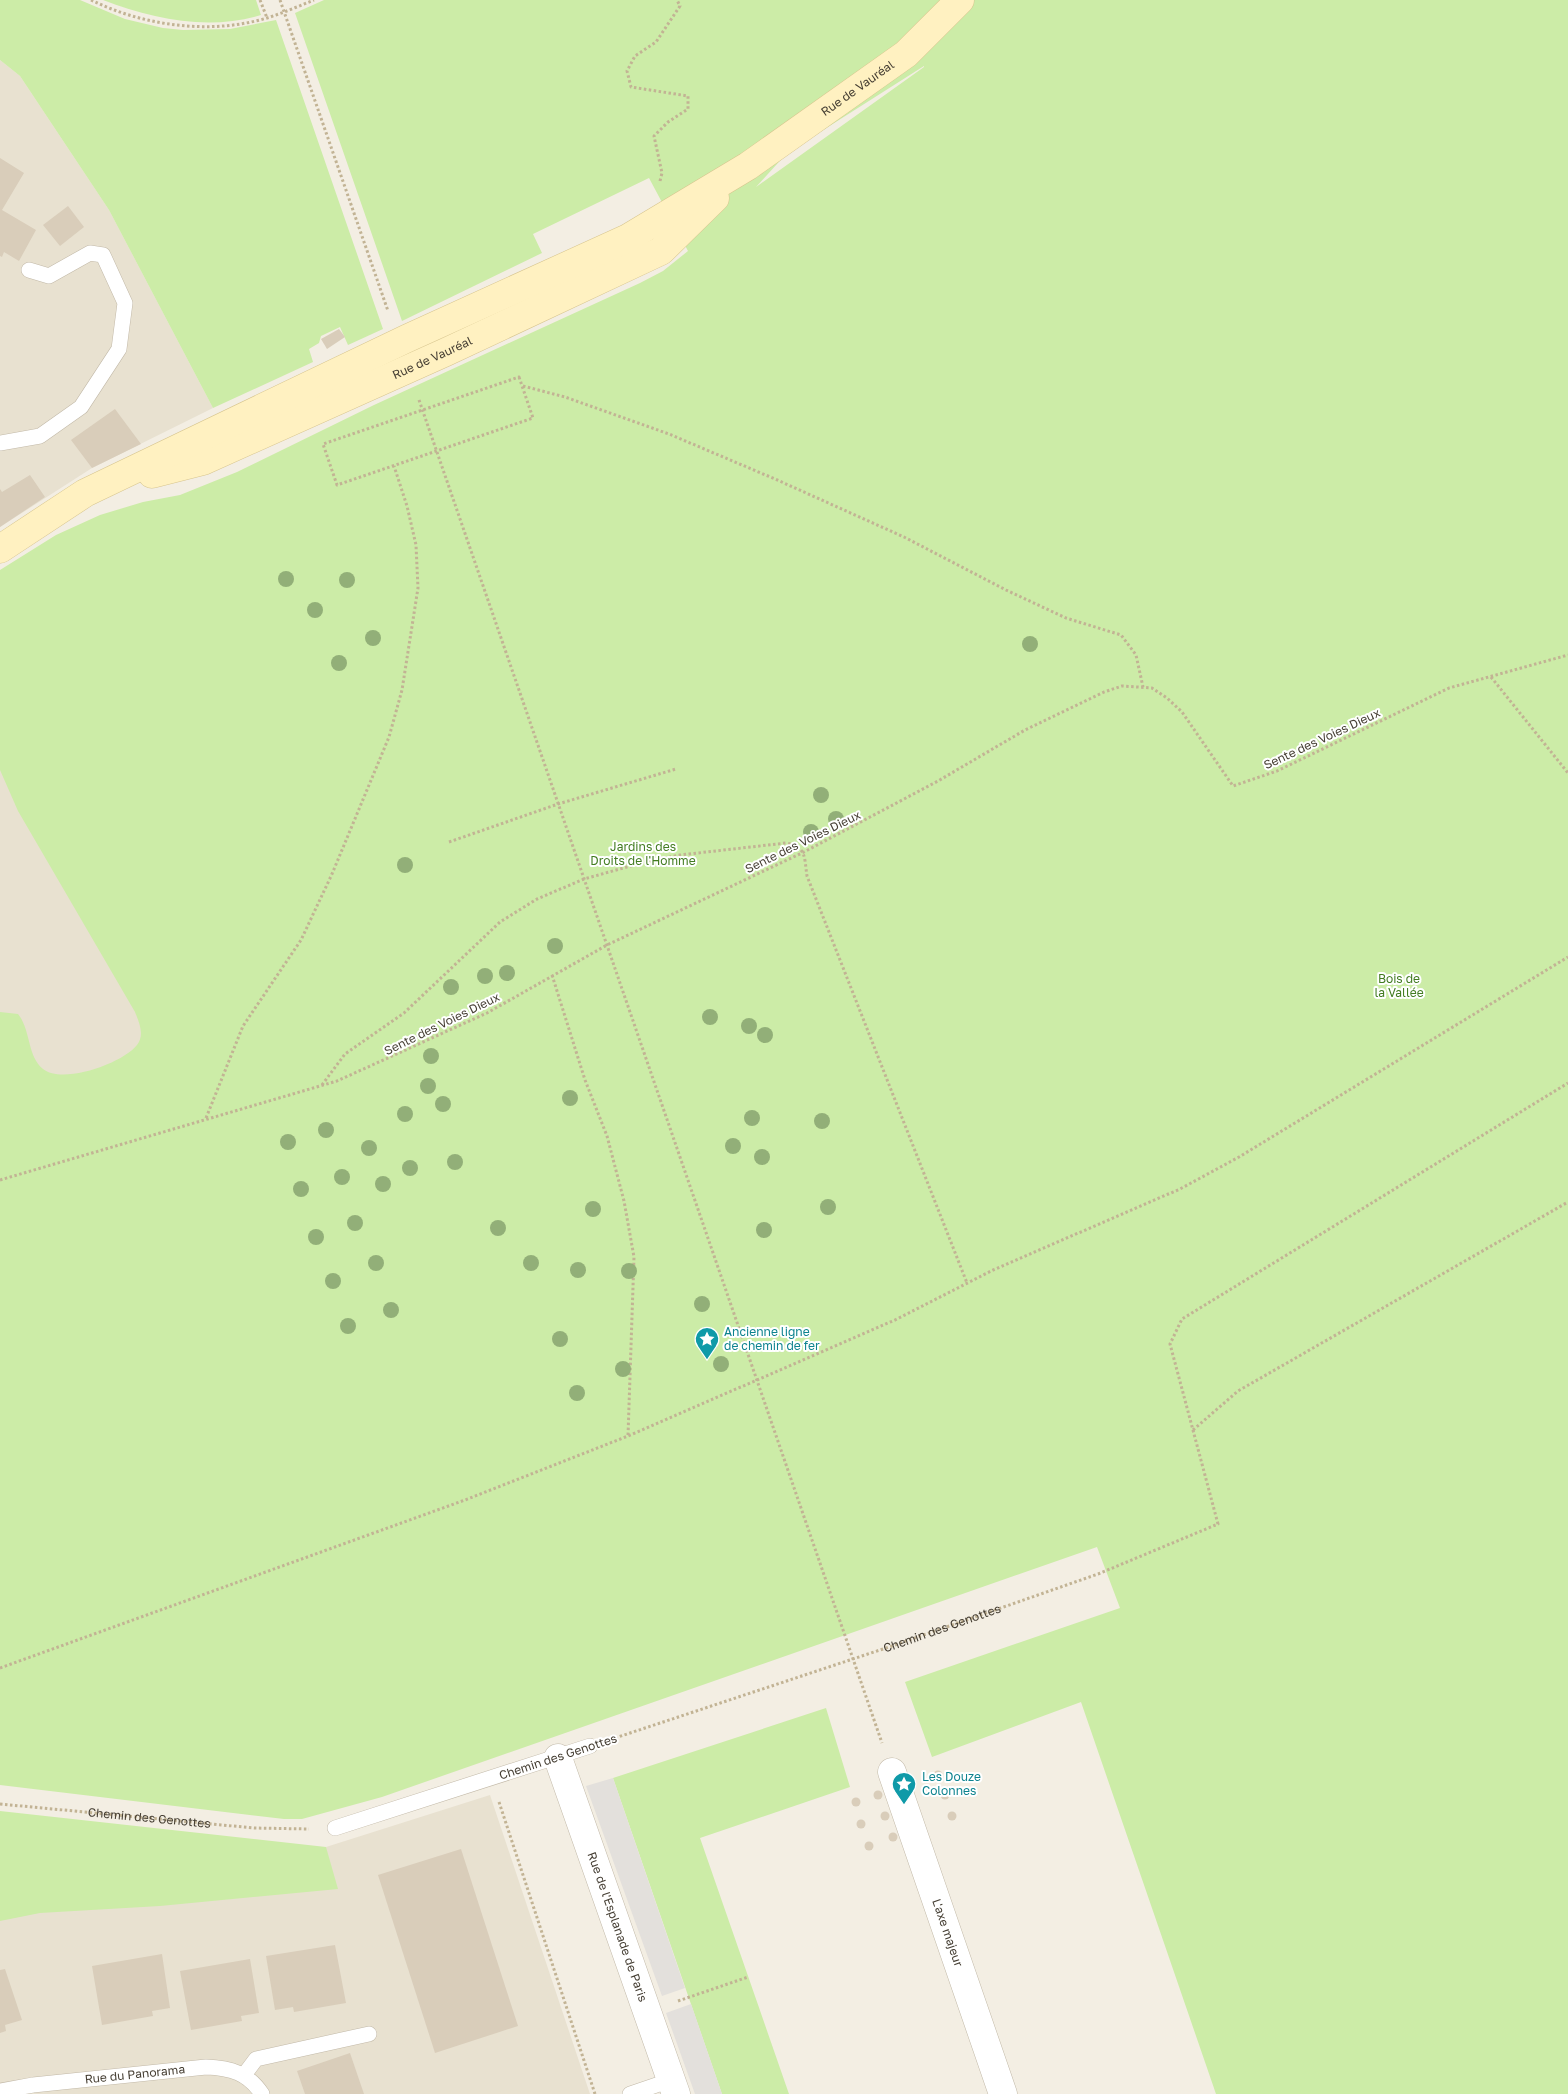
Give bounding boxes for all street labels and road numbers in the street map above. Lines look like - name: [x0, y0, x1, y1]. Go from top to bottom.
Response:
- street label: Rue de Vauréal: [818, 57, 897, 119]
- street label: Rue de Vauréal: [390, 333, 475, 382]
- street label: Sente des Voies Dieux: [1261, 705, 1383, 772]
- street label: Sente des Voies Dieux: [742, 807, 863, 876]
- street label: Sente des Voies Dieux: [381, 989, 502, 1058]
- street label: Chemin des Genottes: [881, 1601, 1003, 1655]
- street label: Chemin des Genottes: [497, 1730, 619, 1783]
- street label: Chemin des Genottes: [87, 1804, 212, 1831]
- street label: Rue de l'Esplanade de Paris: [585, 1850, 651, 2004]
- street label: L'axe majeur: [929, 1897, 967, 1969]
- street label: Rue du Panorama: [84, 2061, 186, 2087]

